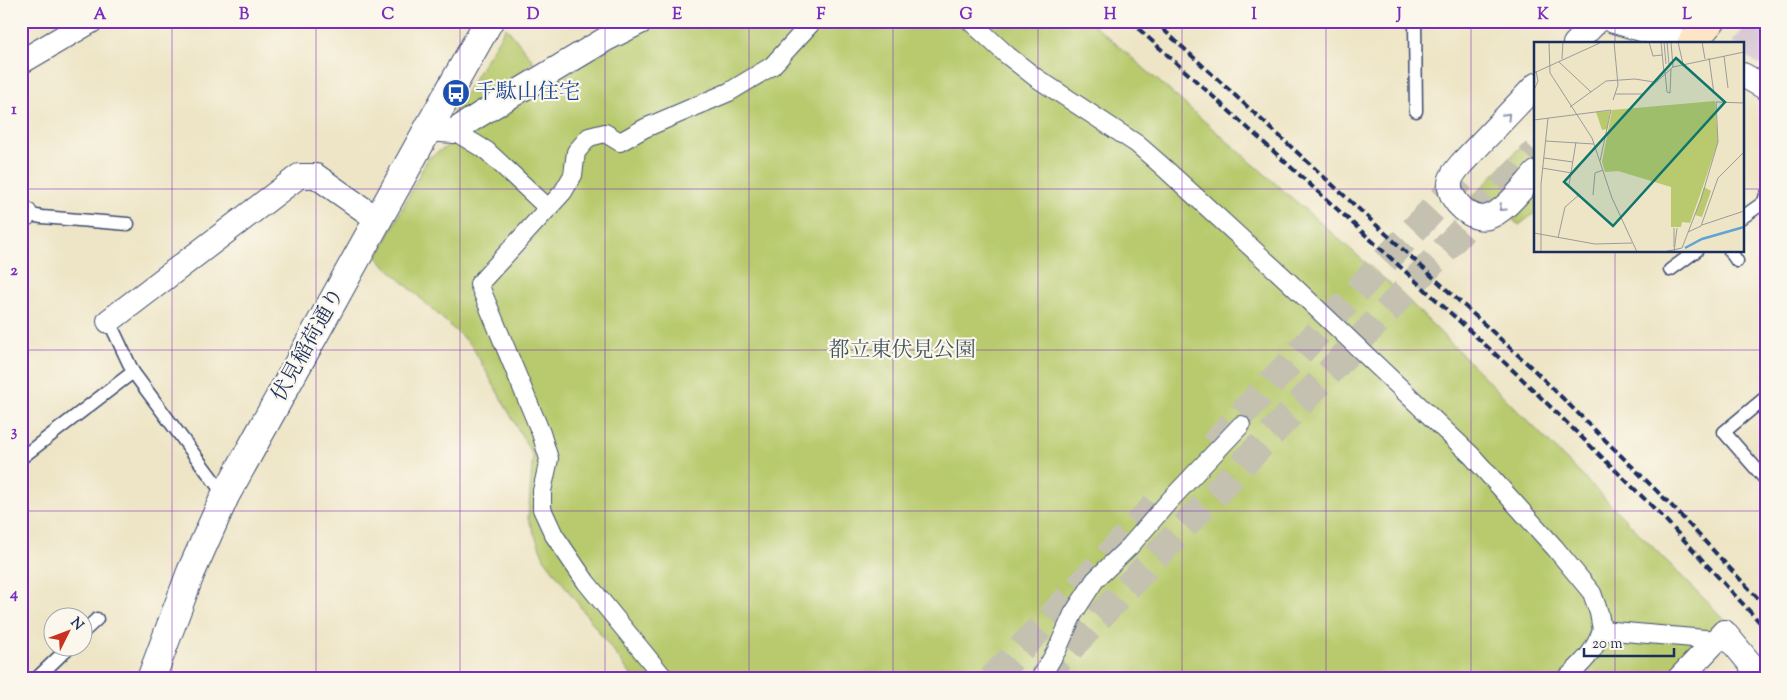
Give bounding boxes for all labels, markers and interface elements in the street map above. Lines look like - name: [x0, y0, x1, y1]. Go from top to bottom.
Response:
- text: A: [94, 4, 107, 27]
- text: B: [239, 4, 249, 27]
- text: C: [382, 4, 395, 27]
- text: D: [527, 4, 540, 27]
- text: E: [672, 4, 682, 27]
- text: F: [817, 4, 826, 27]
- text: G: [959, 4, 973, 27]
- text: H: [1104, 4, 1117, 27]
- text: I: [1251, 4, 1257, 27]
- text: J: [1395, 4, 1402, 27]
- text: K: [1537, 4, 1549, 27]
- text: L: [1682, 4, 1692, 27]
- inset map: [1534, 42, 1744, 252]
- bus stop icon: 千駄山住宅: [441, 78, 471, 108]
- place label: 千駄山住宅: [475, 78, 580, 108]
- text: 1: [11, 99, 17, 122]
- one-way arrow: [1501, 113, 1510, 122]
- one-way arrow: [1498, 202, 1507, 211]
- text: 2: [10, 260, 18, 283]
- street label: 伏見稲荷通り: [265, 283, 353, 407]
- park label: 都立東伏見公園: [829, 336, 976, 366]
- text: 3: [11, 421, 18, 444]
- text: 4: [9, 583, 18, 606]
- north arrow: [42, 608, 92, 658]
- text: N: [65, 614, 87, 635]
- scale bar: [1584, 625, 1674, 657]
- text: 20 m: [1592, 634, 1623, 655]

